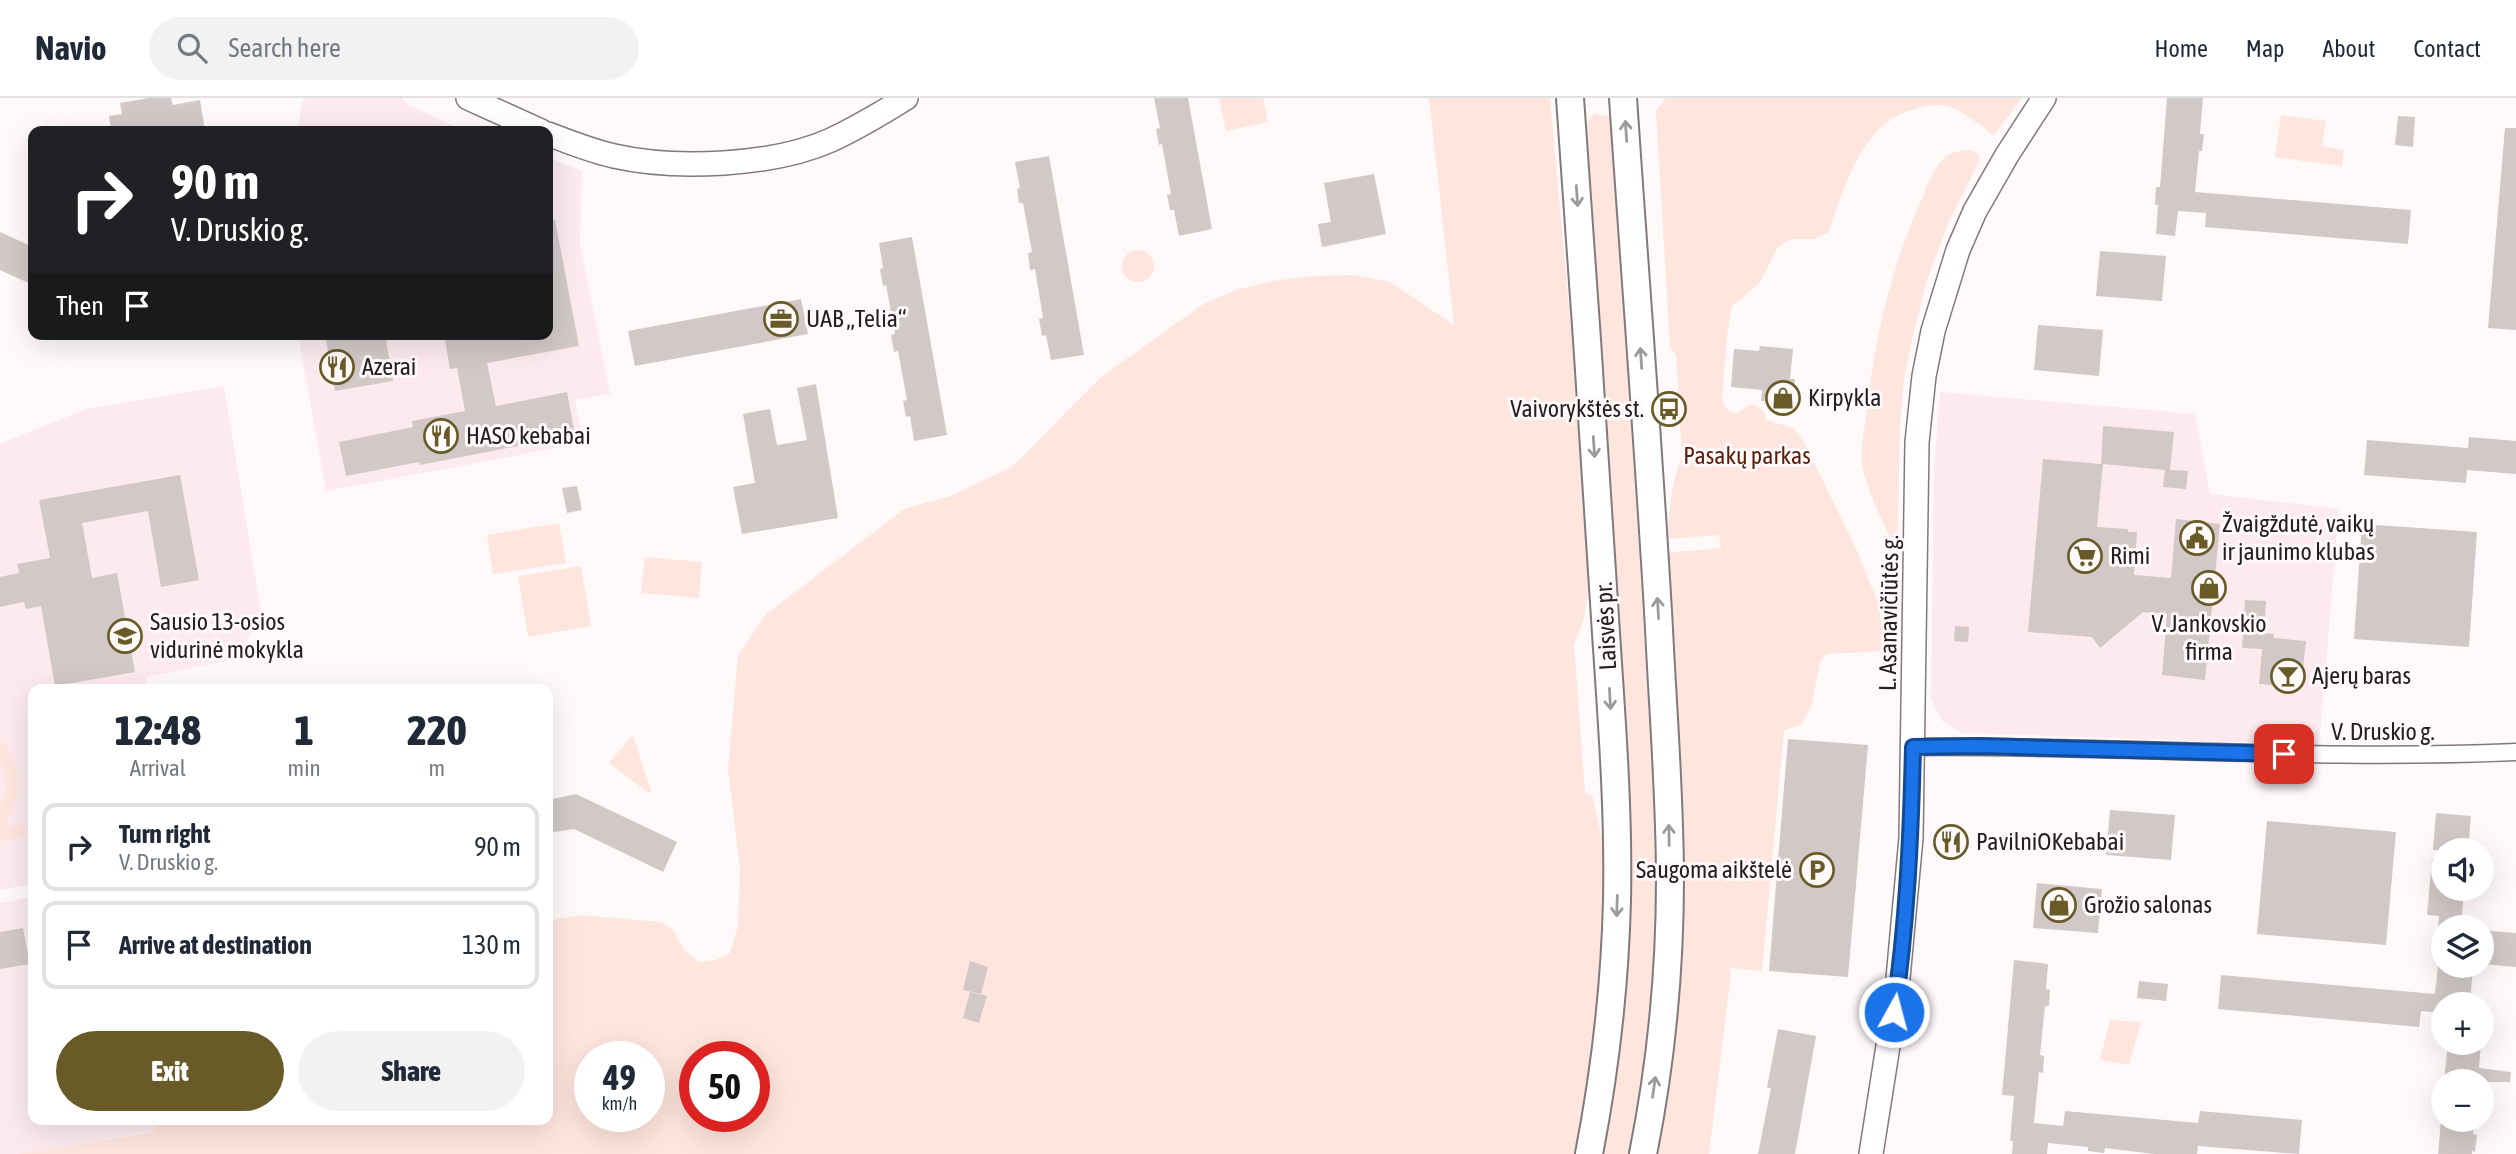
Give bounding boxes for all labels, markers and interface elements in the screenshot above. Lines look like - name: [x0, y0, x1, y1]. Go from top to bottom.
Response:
- search box: [149, 17, 639, 80]
- text: Navio: [35, 29, 107, 67]
- icon: search: [173, 29, 211, 67]
- text: Search here: [229, 33, 341, 63]
- text: Home: [2154, 35, 2208, 62]
- text: Map: [2246, 35, 2284, 62]
- text: About: [2322, 35, 2375, 62]
- text: Contact: [2413, 35, 2481, 62]
- one-way arrow: [1619, 120, 1632, 143]
- text: 90 m: [171, 153, 259, 209]
- icon: right: [56, 154, 147, 245]
- one-way arrow: [1571, 184, 1584, 207]
- text: V. Druskio g.: [171, 211, 309, 248]
- icon: arrive: [118, 287, 156, 325]
- text: Then: [56, 291, 104, 321]
- office icon: UAB „Telia“: [762, 300, 800, 338]
- place label: UAB „Telia“: [806, 305, 906, 332]
- one-way arrow: [1634, 347, 1647, 370]
- restaurant icon: Azerai: [318, 348, 356, 386]
- place label: Azerai: [362, 353, 416, 380]
- shop icon: Kirpykla: [1764, 379, 1802, 417]
- place label: Kirpykla: [1808, 384, 1881, 411]
- bus stop icon: Vaivorykštės st.: [1650, 390, 1688, 428]
- place label: Vaivorykštės st.: [1510, 395, 1644, 422]
- restaurant icon: HASO kebabai: [422, 417, 460, 455]
- place label: HASO kebabai: [466, 422, 591, 449]
- one-way arrow: [1588, 435, 1601, 458]
- park label: Pasakų parkas: [1683, 442, 1811, 469]
- place label: Žvaigždutė, vaikų ir jaunimo klubas: [2222, 510, 2375, 565]
- public building icon: Žvaigždutė, vaikų ir jaunimo klubas: [2178, 519, 2216, 557]
- street label: L. Asanavičiūtės g.: [1874, 535, 1903, 691]
- supermarket icon: Rimi: [2066, 537, 2104, 575]
- place label: Rimi: [2110, 542, 2150, 569]
- shop icon: V. Jankovskio firma: [2190, 569, 2228, 607]
- street label: Laisvės pr.: [1590, 581, 1621, 671]
- one-way arrow: [1651, 597, 1664, 620]
- place label: Sausio 13-osios vidurinė mokykla: [150, 608, 304, 663]
- place label: V. Jankovskio firma: [2152, 610, 2266, 665]
- school or university icon: Sausio 13-osios vidurinė mokykla: [106, 617, 144, 655]
- bar icon: Ajerų baras: [2269, 657, 2307, 695]
- place label: Ajerų baras: [2312, 662, 2411, 689]
- one-way arrow: [1603, 687, 1616, 710]
- text: 12:48: [115, 706, 201, 754]
- text: 1: [294, 706, 314, 754]
- text: 220: [407, 706, 466, 754]
- street label: V. Druskio g.: [2331, 718, 2435, 745]
- pin: [2254, 724, 2314, 784]
- icon: arrive: [2265, 735, 2303, 773]
- text: Arrival: [130, 755, 186, 781]
- text: min: [288, 755, 321, 781]
- text: m: [429, 755, 445, 781]
- text: Turn right: [119, 819, 210, 849]
- restaurant icon: PavilniOKebabai: [1932, 823, 1970, 861]
- one-way arrow: [1662, 824, 1676, 847]
- icon: right: [60, 828, 98, 866]
- place label: PavilniOKebabai: [1976, 828, 2124, 855]
- text: 90 m: [474, 832, 521, 862]
- map controls: [2431, 838, 2494, 1132]
- button: sound: [2431, 838, 2494, 901]
- text: V. Druskio g.: [119, 849, 218, 875]
- parking icon: Saugoma aikštelė: [1798, 851, 1836, 889]
- place label: Saugoma aikštelė: [1636, 856, 1792, 883]
- shop icon: Grožio salonas: [2040, 886, 2078, 924]
- place label: Grožio salonas: [2084, 891, 2212, 918]
- one-way arrow: [1610, 894, 1623, 917]
- button: layers: [2431, 915, 2494, 978]
- icon: arrive: [60, 926, 98, 964]
- text: Arrive at destination: [119, 930, 312, 960]
- text: 130 m: [462, 930, 521, 960]
- position arrow: [1857, 975, 1931, 1049]
- button: +: [2431, 992, 2494, 1055]
- button: Exit: [56, 1031, 284, 1111]
- button: Share: [298, 1031, 525, 1111]
- speed limit sign: 50: [679, 1041, 770, 1132]
- text: 49: [603, 1057, 636, 1097]
- button: −: [2431, 1069, 2494, 1132]
- one-way arrow: [1648, 1076, 1661, 1099]
- text: km/h: [602, 1093, 637, 1114]

